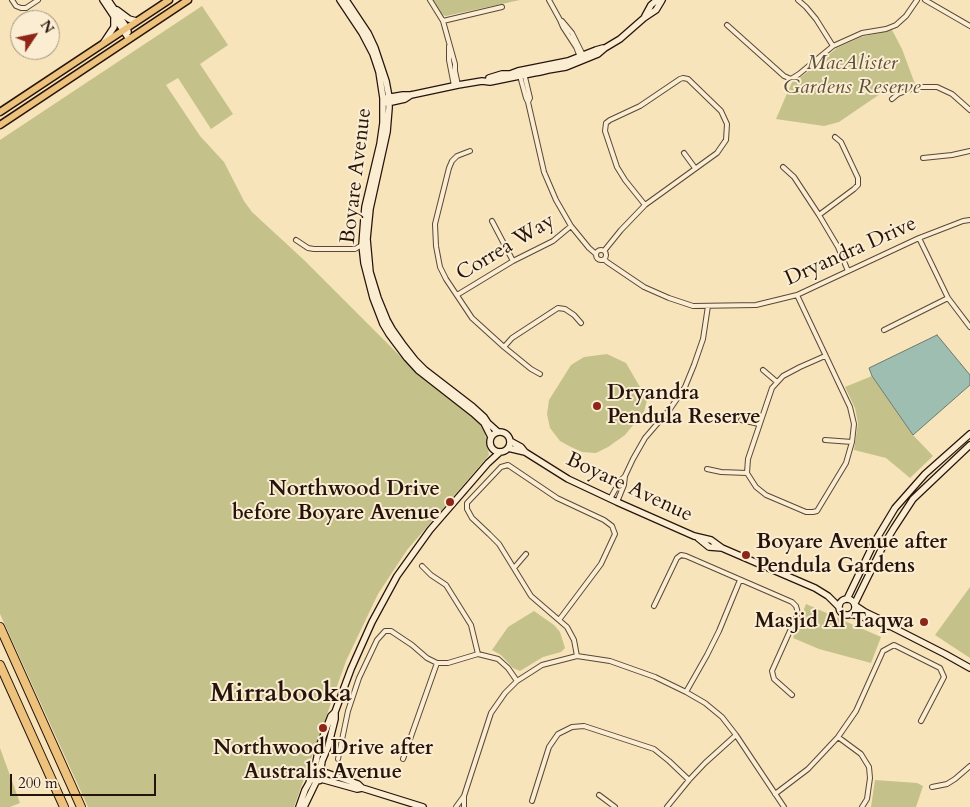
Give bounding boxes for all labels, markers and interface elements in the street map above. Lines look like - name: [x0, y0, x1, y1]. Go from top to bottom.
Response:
- north arrow: [10, 10, 60, 60]
- text: N: [36, 17, 58, 37]
- park label: MacAlister Gardens Reserve: [783, 51, 921, 101]
- street label: Boyare Avenue: [336, 107, 378, 245]
- street label: Correa Way: [452, 209, 560, 287]
- street label: Dryandra Drive: [781, 212, 921, 292]
- place label: Dryandra Pendula Reserve: [607, 381, 761, 431]
- marker: Dryandra Pendula Reserve: [591, 400, 603, 412]
- street label: Boyare Avenue: [562, 448, 696, 528]
- place label: Northwood Drive before Boyare Avenue: [232, 477, 440, 527]
- marker: Northwood Drive before Boyare Avenue: [444, 496, 456, 508]
- place label: Boyare Avenue after Pendula Gardens: [756, 530, 948, 580]
- marker: Boyare Avenue after Pendula Gardens: [740, 549, 752, 561]
- place label: Masjid Al Taqwa: [754, 609, 914, 635]
- marker: Masjid Al Taqwa: [918, 616, 930, 628]
- district label: Mirrabooka: [210, 679, 352, 711]
- marker: Northwood Drive after Australis Avenue: [317, 722, 329, 734]
- place label: Northwood Drive after Australis Avenue: [213, 736, 433, 786]
- scale bar: [12, 764, 159, 796]
- text: 200 m: [18, 773, 58, 793]

